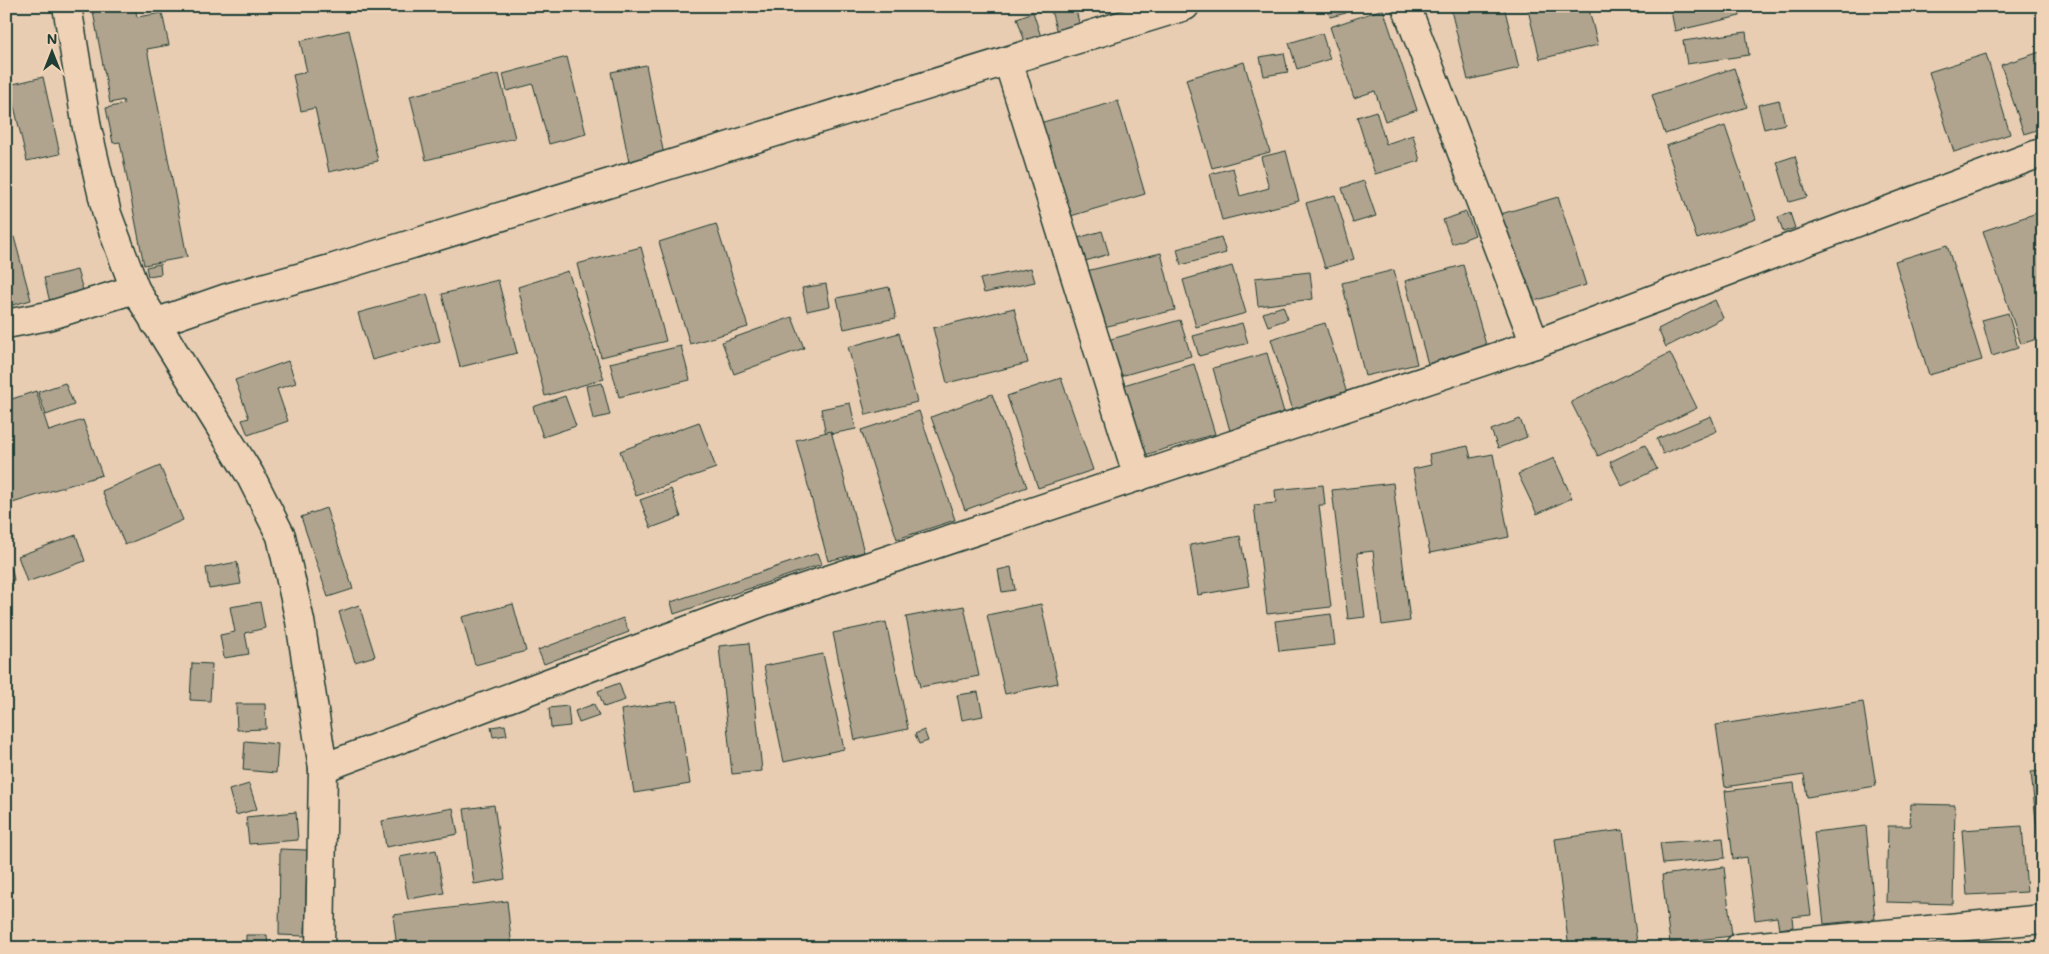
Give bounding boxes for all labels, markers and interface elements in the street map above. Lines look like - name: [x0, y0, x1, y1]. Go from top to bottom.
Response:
- north arrow: [28, 28, 78, 78]
- text: N: [47, 29, 57, 48]

